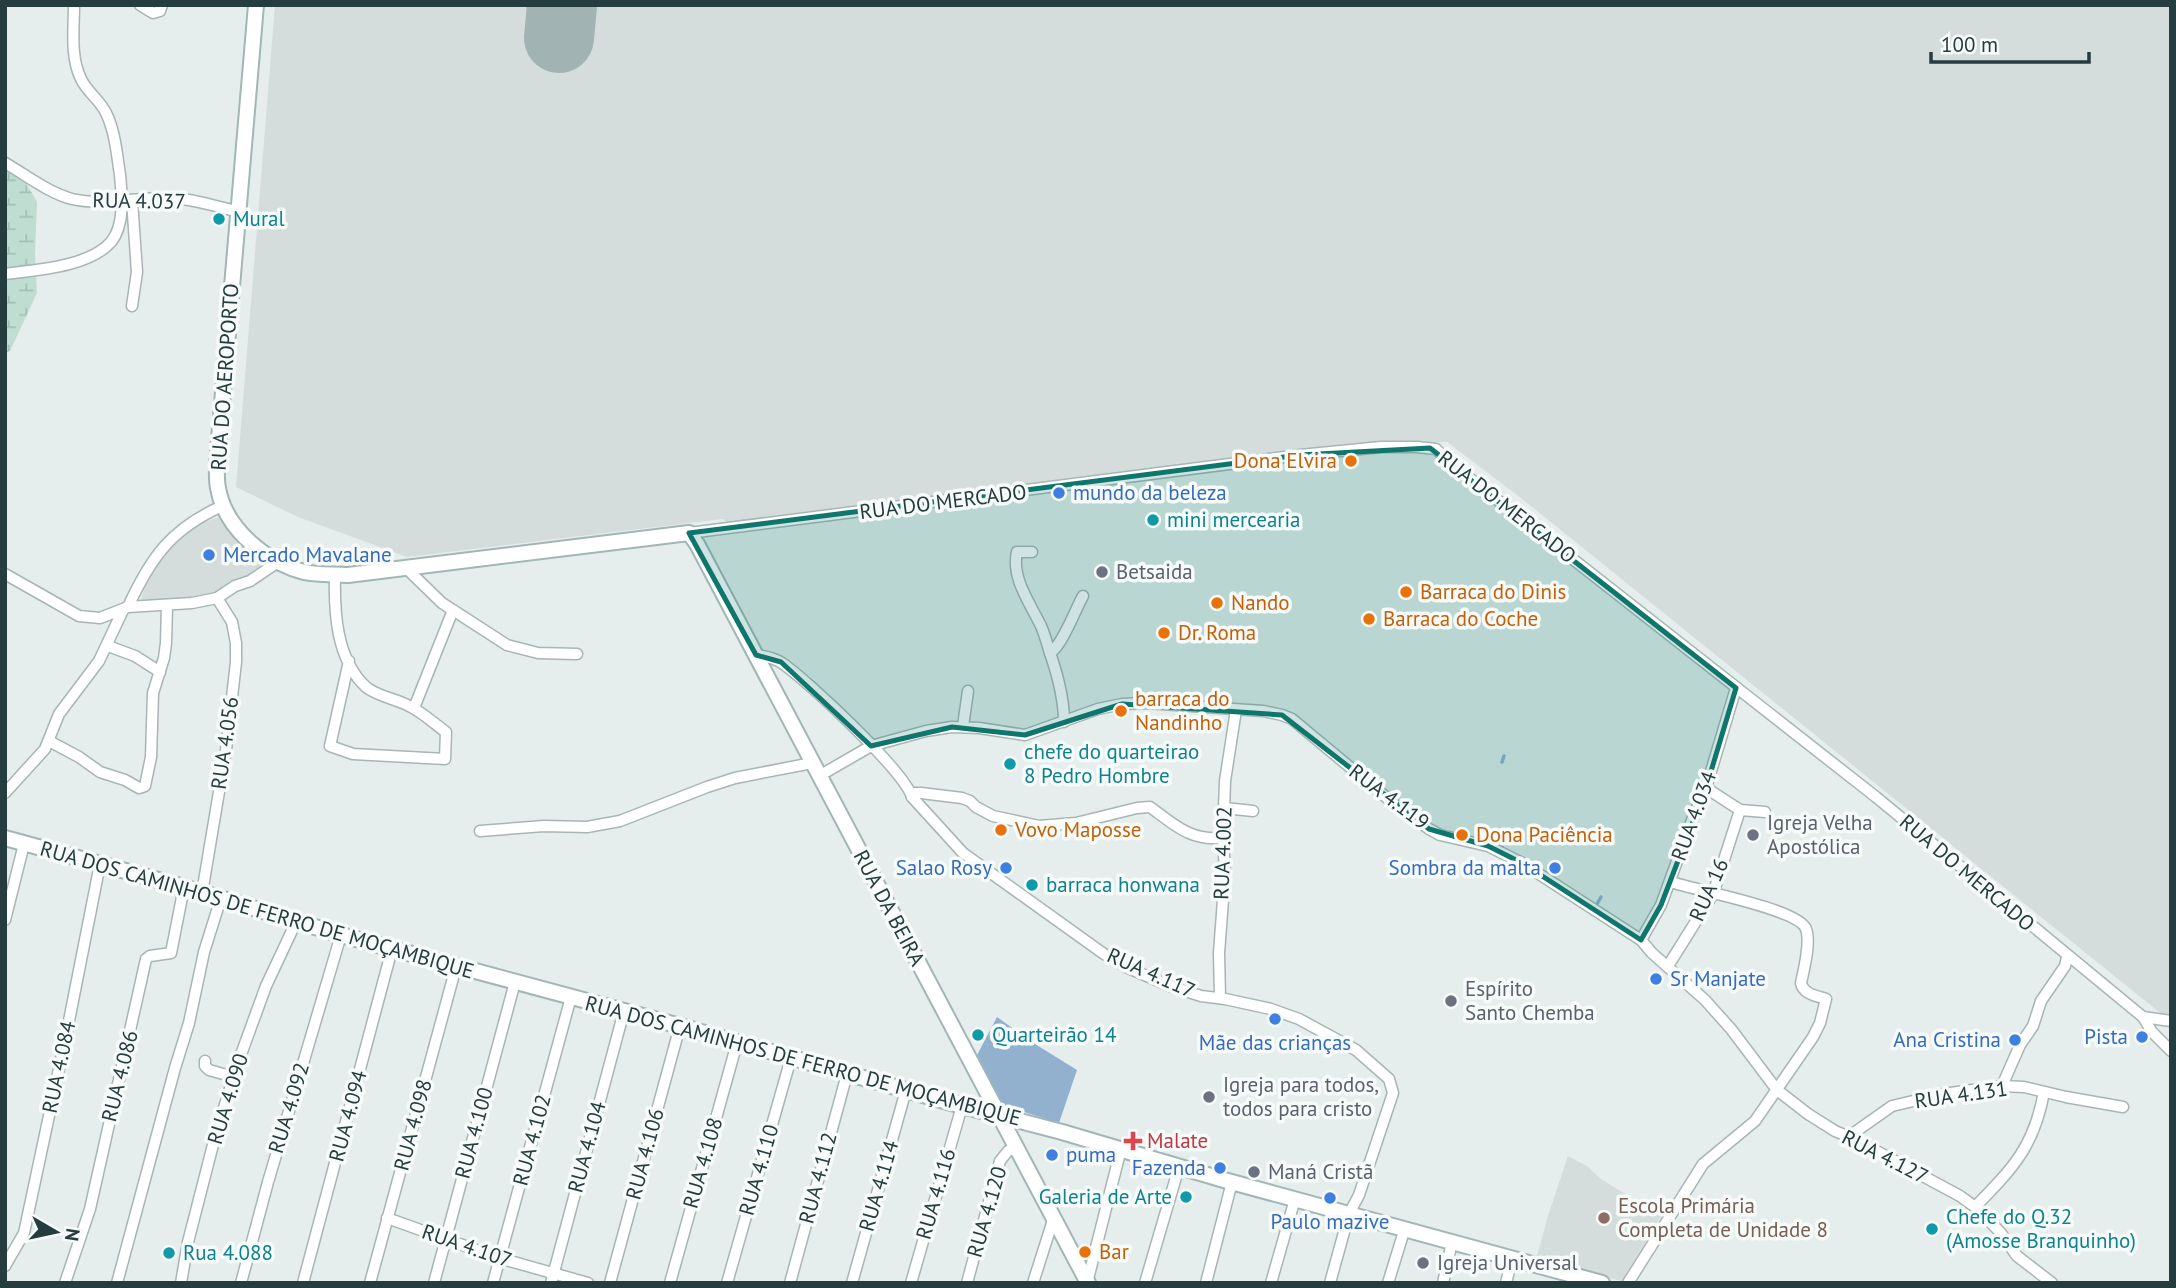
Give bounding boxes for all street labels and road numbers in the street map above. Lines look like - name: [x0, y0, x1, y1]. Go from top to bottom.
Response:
- street label: RUA 4.037: [92, 186, 186, 215]
- street label: RUA DO AEROPORTO: [204, 282, 245, 472]
- street label: RUA DO MERCADO: [1433, 444, 1582, 569]
- street label: RUA DO MERCADO: [858, 478, 1028, 525]
- street label: RUA 4.056: [205, 695, 244, 791]
- street label: RUA 4.119: [1344, 758, 1435, 836]
- street label: RUA 4.034: [1665, 767, 1722, 864]
- street label: RUA 4.002: [1207, 806, 1238, 900]
- street label: RUA DO MERCADO: [1894, 808, 2040, 937]
- street label: RUA DOS CAMINHOS DE FERRO DE MOÇAMBIQUE: [37, 835, 477, 985]
- street label: RUA DA BEIRA: [848, 845, 932, 971]
- street label: RUA 16: [1683, 854, 1734, 925]
- street label: RUA 4.117: [1103, 941, 1199, 1004]
- street label: RUA DOS CAMINHOS DE FERRO DE MOÇAMBIQUE: [582, 989, 1024, 1132]
- street label: RUA 4.084: [36, 1018, 81, 1115]
- street label: RUA 4.086: [95, 1027, 144, 1125]
- street label: RUA 4.090: [201, 1050, 254, 1148]
- street label: RUA 4.092: [262, 1059, 315, 1157]
- street label: RUA 4.094: [322, 1067, 373, 1165]
- street label: RUA 4.131: [1913, 1075, 2009, 1114]
- street label: RUA 4.098: [387, 1076, 438, 1174]
- street label: RUA 4.100: [448, 1084, 499, 1182]
- street label: RUA 4.102: [506, 1091, 557, 1189]
- street label: RUA 4.104: [561, 1098, 612, 1196]
- street label: RUA 4.106: [619, 1105, 670, 1203]
- street label: RUA 4.108: [677, 1114, 728, 1212]
- street label: RUA 4.110: [733, 1121, 784, 1219]
- street label: RUA 4.127: [1837, 1123, 1933, 1190]
- street label: RUA 4.112: [792, 1129, 843, 1227]
- street label: RUA 4.114: [853, 1137, 904, 1235]
- street label: RUA 4.116: [910, 1145, 961, 1243]
- street label: RUA 4.120: [961, 1163, 1012, 1261]
- street label: RUA 4.107: [419, 1218, 516, 1274]

